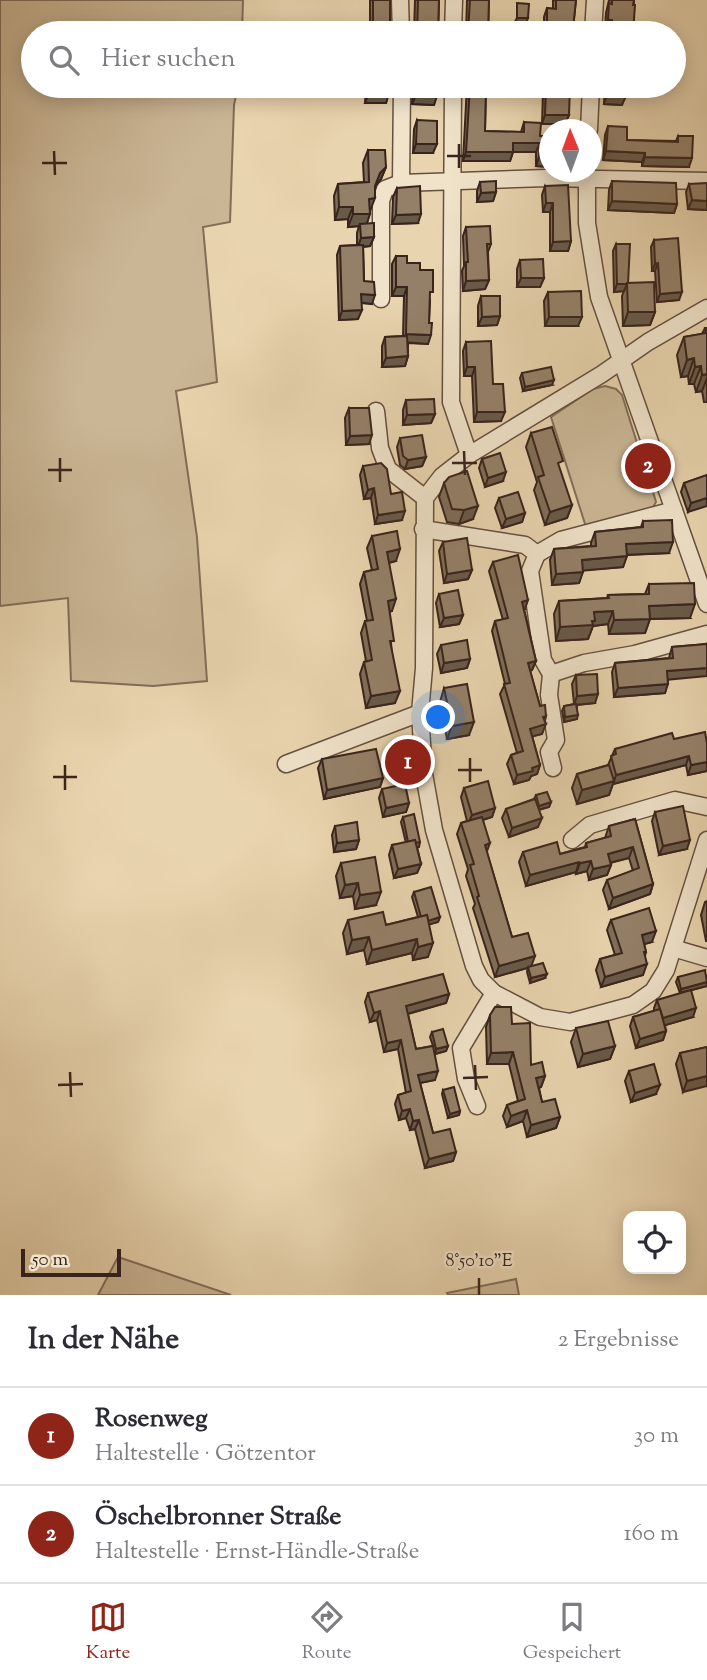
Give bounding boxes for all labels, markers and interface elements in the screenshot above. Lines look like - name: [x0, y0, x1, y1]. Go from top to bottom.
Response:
- search box: [21, 21, 686, 98]
- icon: search: [45, 41, 83, 79]
- text: Hier suchen: [101, 41, 236, 78]
- north arrow: [539, 119, 602, 182]
- pin: 2: [625, 440, 671, 492]
- your location: [421, 700, 455, 734]
- pin: 1: [385, 736, 431, 788]
- map controls: [623, 1211, 686, 1274]
- button: locate: [623, 1211, 686, 1274]
- scale bar: [21, 1246, 121, 1278]
- text: 50 m: [32, 1247, 68, 1274]
- text: 8°50'10"E: [445, 1249, 513, 1275]
- text: In der Nähe: [28, 1319, 179, 1362]
- text: 2 Ergebnisse: [558, 1324, 679, 1357]
- text: Rosenweg: [95, 1401, 208, 1438]
- text: 1: [47, 1420, 55, 1453]
- text: 30 m: [634, 1420, 679, 1453]
- text: Haltestelle · Götzentor: [95, 1438, 316, 1471]
- text: Öschelbronner Straße: [95, 1499, 341, 1536]
- text: 2: [46, 1518, 56, 1551]
- text: 160 m: [624, 1518, 679, 1551]
- text: Haltestelle · Ernst-Händle-Straße: [95, 1536, 419, 1569]
- tab: Karte: [86, 1598, 130, 1667]
- tab: Route: [302, 1598, 352, 1667]
- tab: Gespeichert: [523, 1598, 621, 1667]

